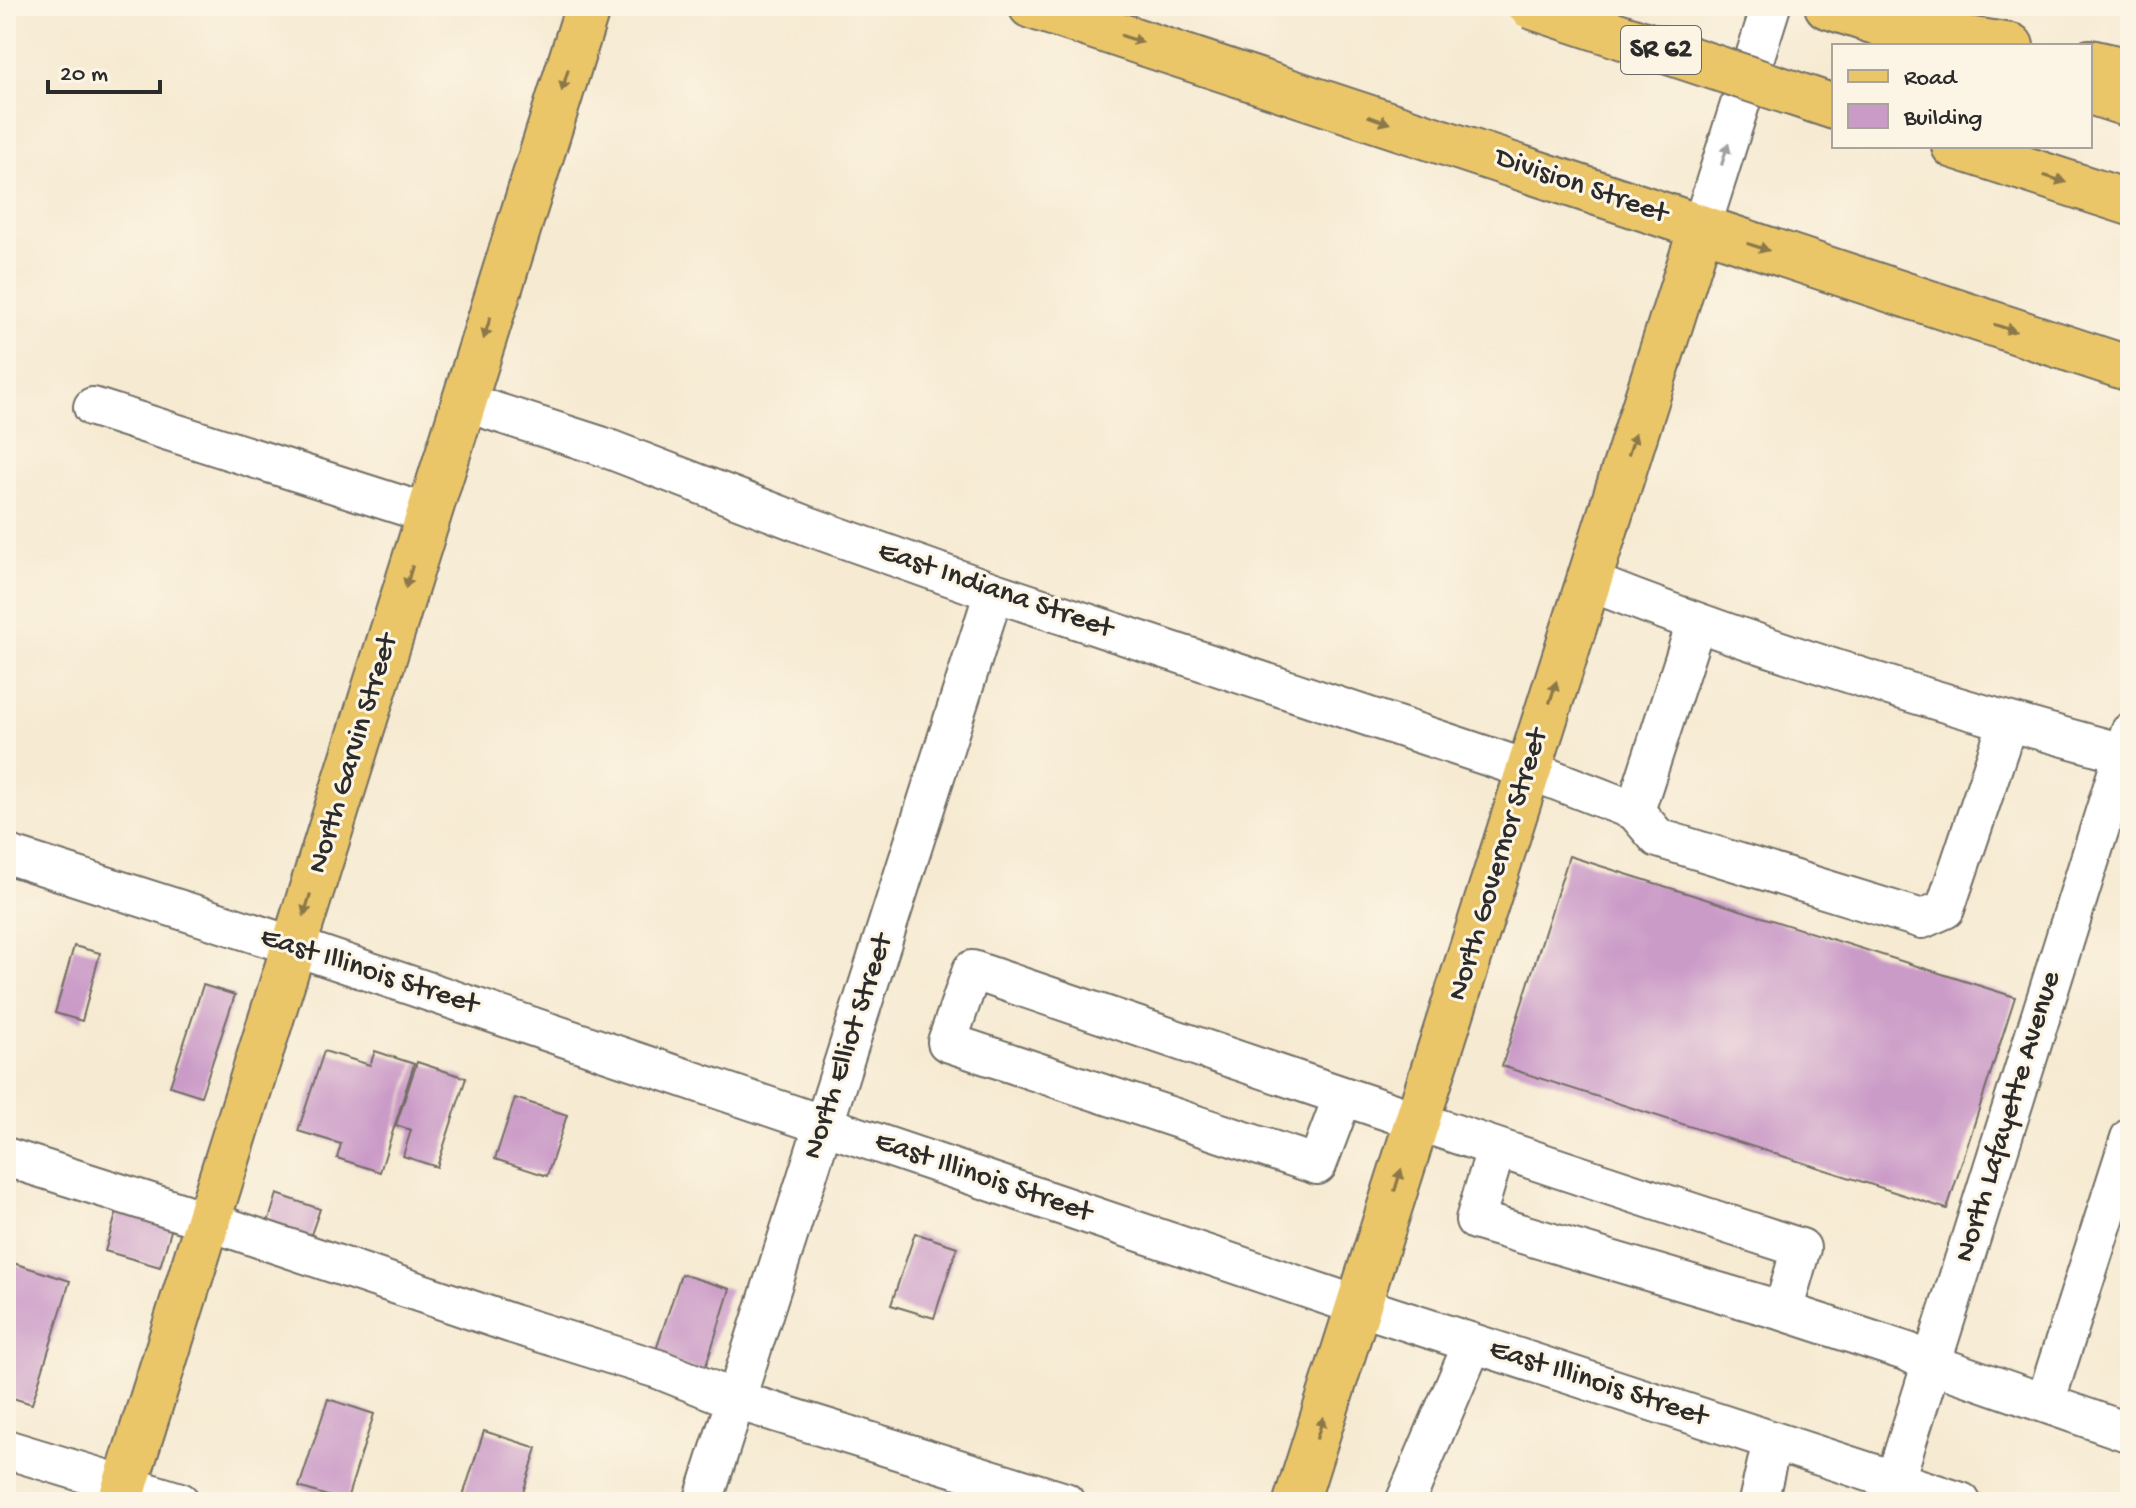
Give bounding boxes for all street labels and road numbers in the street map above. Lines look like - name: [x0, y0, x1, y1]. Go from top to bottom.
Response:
- road number: SR 62: [1621, 26, 1701, 74]
- street label: Division Street: [1488, 140, 1675, 234]
- street label: East Indiana Street: [873, 534, 1120, 648]
- street label: North Garvin Street: [301, 627, 408, 878]
- street label: North Governor Street: [1441, 722, 1558, 1005]
- street label: East Illinois Street: [256, 920, 485, 1025]
- street label: North Elliot Street: [796, 927, 903, 1164]
- street label: North Lafayette Avenue: [1948, 967, 2070, 1267]
- street label: East Illinois Street: [870, 1124, 1099, 1232]
- street label: East Illinois Street: [1485, 1332, 1714, 1437]

